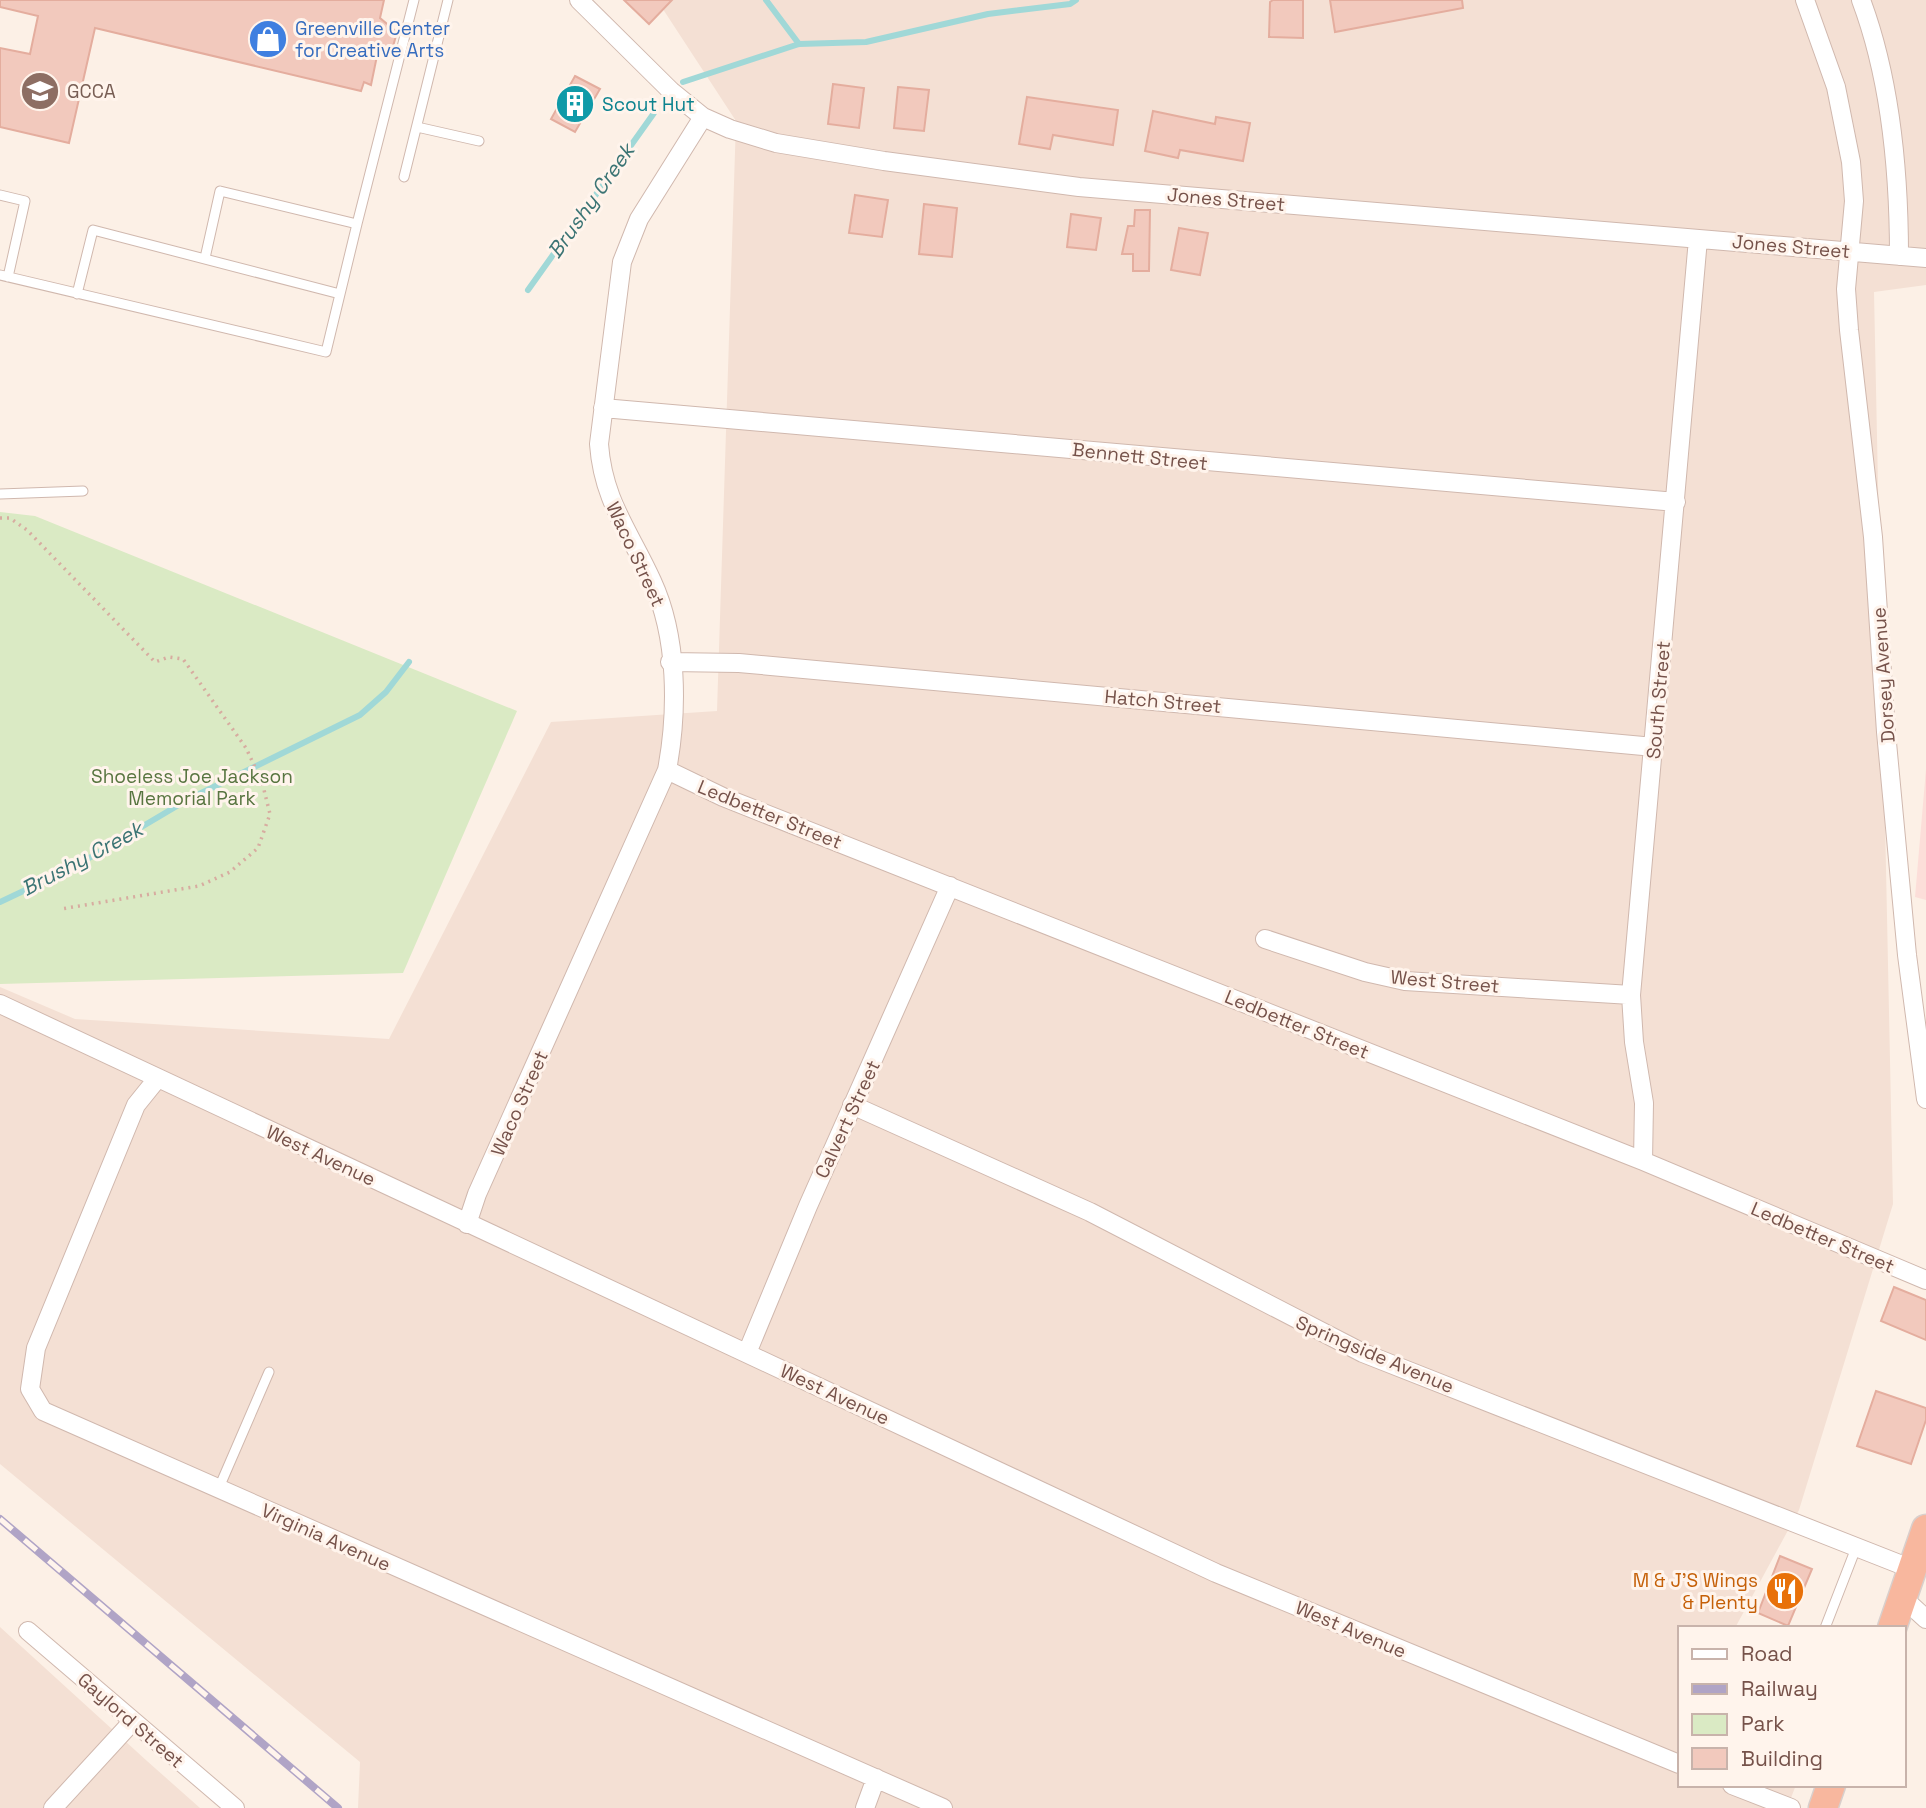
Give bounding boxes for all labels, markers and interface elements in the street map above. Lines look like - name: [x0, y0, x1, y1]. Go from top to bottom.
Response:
- place label: Greenville Center for Creative Arts: [295, 16, 450, 63]
- shop icon: Greenville Center for Creative Arts: [247, 18, 289, 60]
- school or university icon: GCCA: [19, 70, 61, 112]
- place label: GCCA: [67, 79, 116, 104]
- building icon: Scout Hut: [554, 83, 596, 125]
- place label: Scout Hut: [602, 92, 695, 117]
- water label: Brushy Creek: [541, 136, 642, 263]
- street label: Jones Street: [1166, 182, 1286, 217]
- street label: Jones Street: [1731, 229, 1851, 264]
- street label: Bennett Street: [1071, 437, 1209, 476]
- street label: Waco Street: [600, 498, 671, 611]
- street label: Dorsey Avenue: [1866, 606, 1901, 744]
- street label: South Street: [1641, 640, 1676, 760]
- street label: Hatch Street: [1104, 684, 1222, 719]
- park label: Shoeless Joe Jackson Memorial Park: [91, 764, 293, 811]
- street label: Ledbetter Street: [694, 774, 846, 855]
- water label: Brushy Creek: [16, 814, 150, 902]
- street label: West Street: [1390, 964, 1500, 999]
- street label: Ledbetter Street: [1221, 984, 1373, 1065]
- street label: Waco Street: [485, 1046, 554, 1160]
- street label: Calvert Street: [809, 1056, 886, 1182]
- street label: West Avenue: [262, 1119, 379, 1192]
- street label: Ledbetter Street: [1747, 1196, 1898, 1279]
- street label: Springside Avenue: [1292, 1310, 1458, 1399]
- street label: West Avenue: [776, 1358, 893, 1431]
- street label: Virginia Avenue: [257, 1498, 394, 1577]
- place label: M & J'S Wings & Plenty: [1633, 1568, 1758, 1615]
- restaurant icon: M & J'S Wings & Plenty: [1764, 1570, 1806, 1612]
- street label: West Avenue: [1292, 1595, 1410, 1664]
- legend: [1678, 1626, 1905, 1787]
- text: Road: [1741, 1640, 1793, 1667]
- street label: Gaylord Street: [72, 1667, 189, 1774]
- text: Railway: [1741, 1675, 1818, 1702]
- text: Park: [1741, 1710, 1785, 1737]
- text: Building: [1741, 1745, 1823, 1772]

